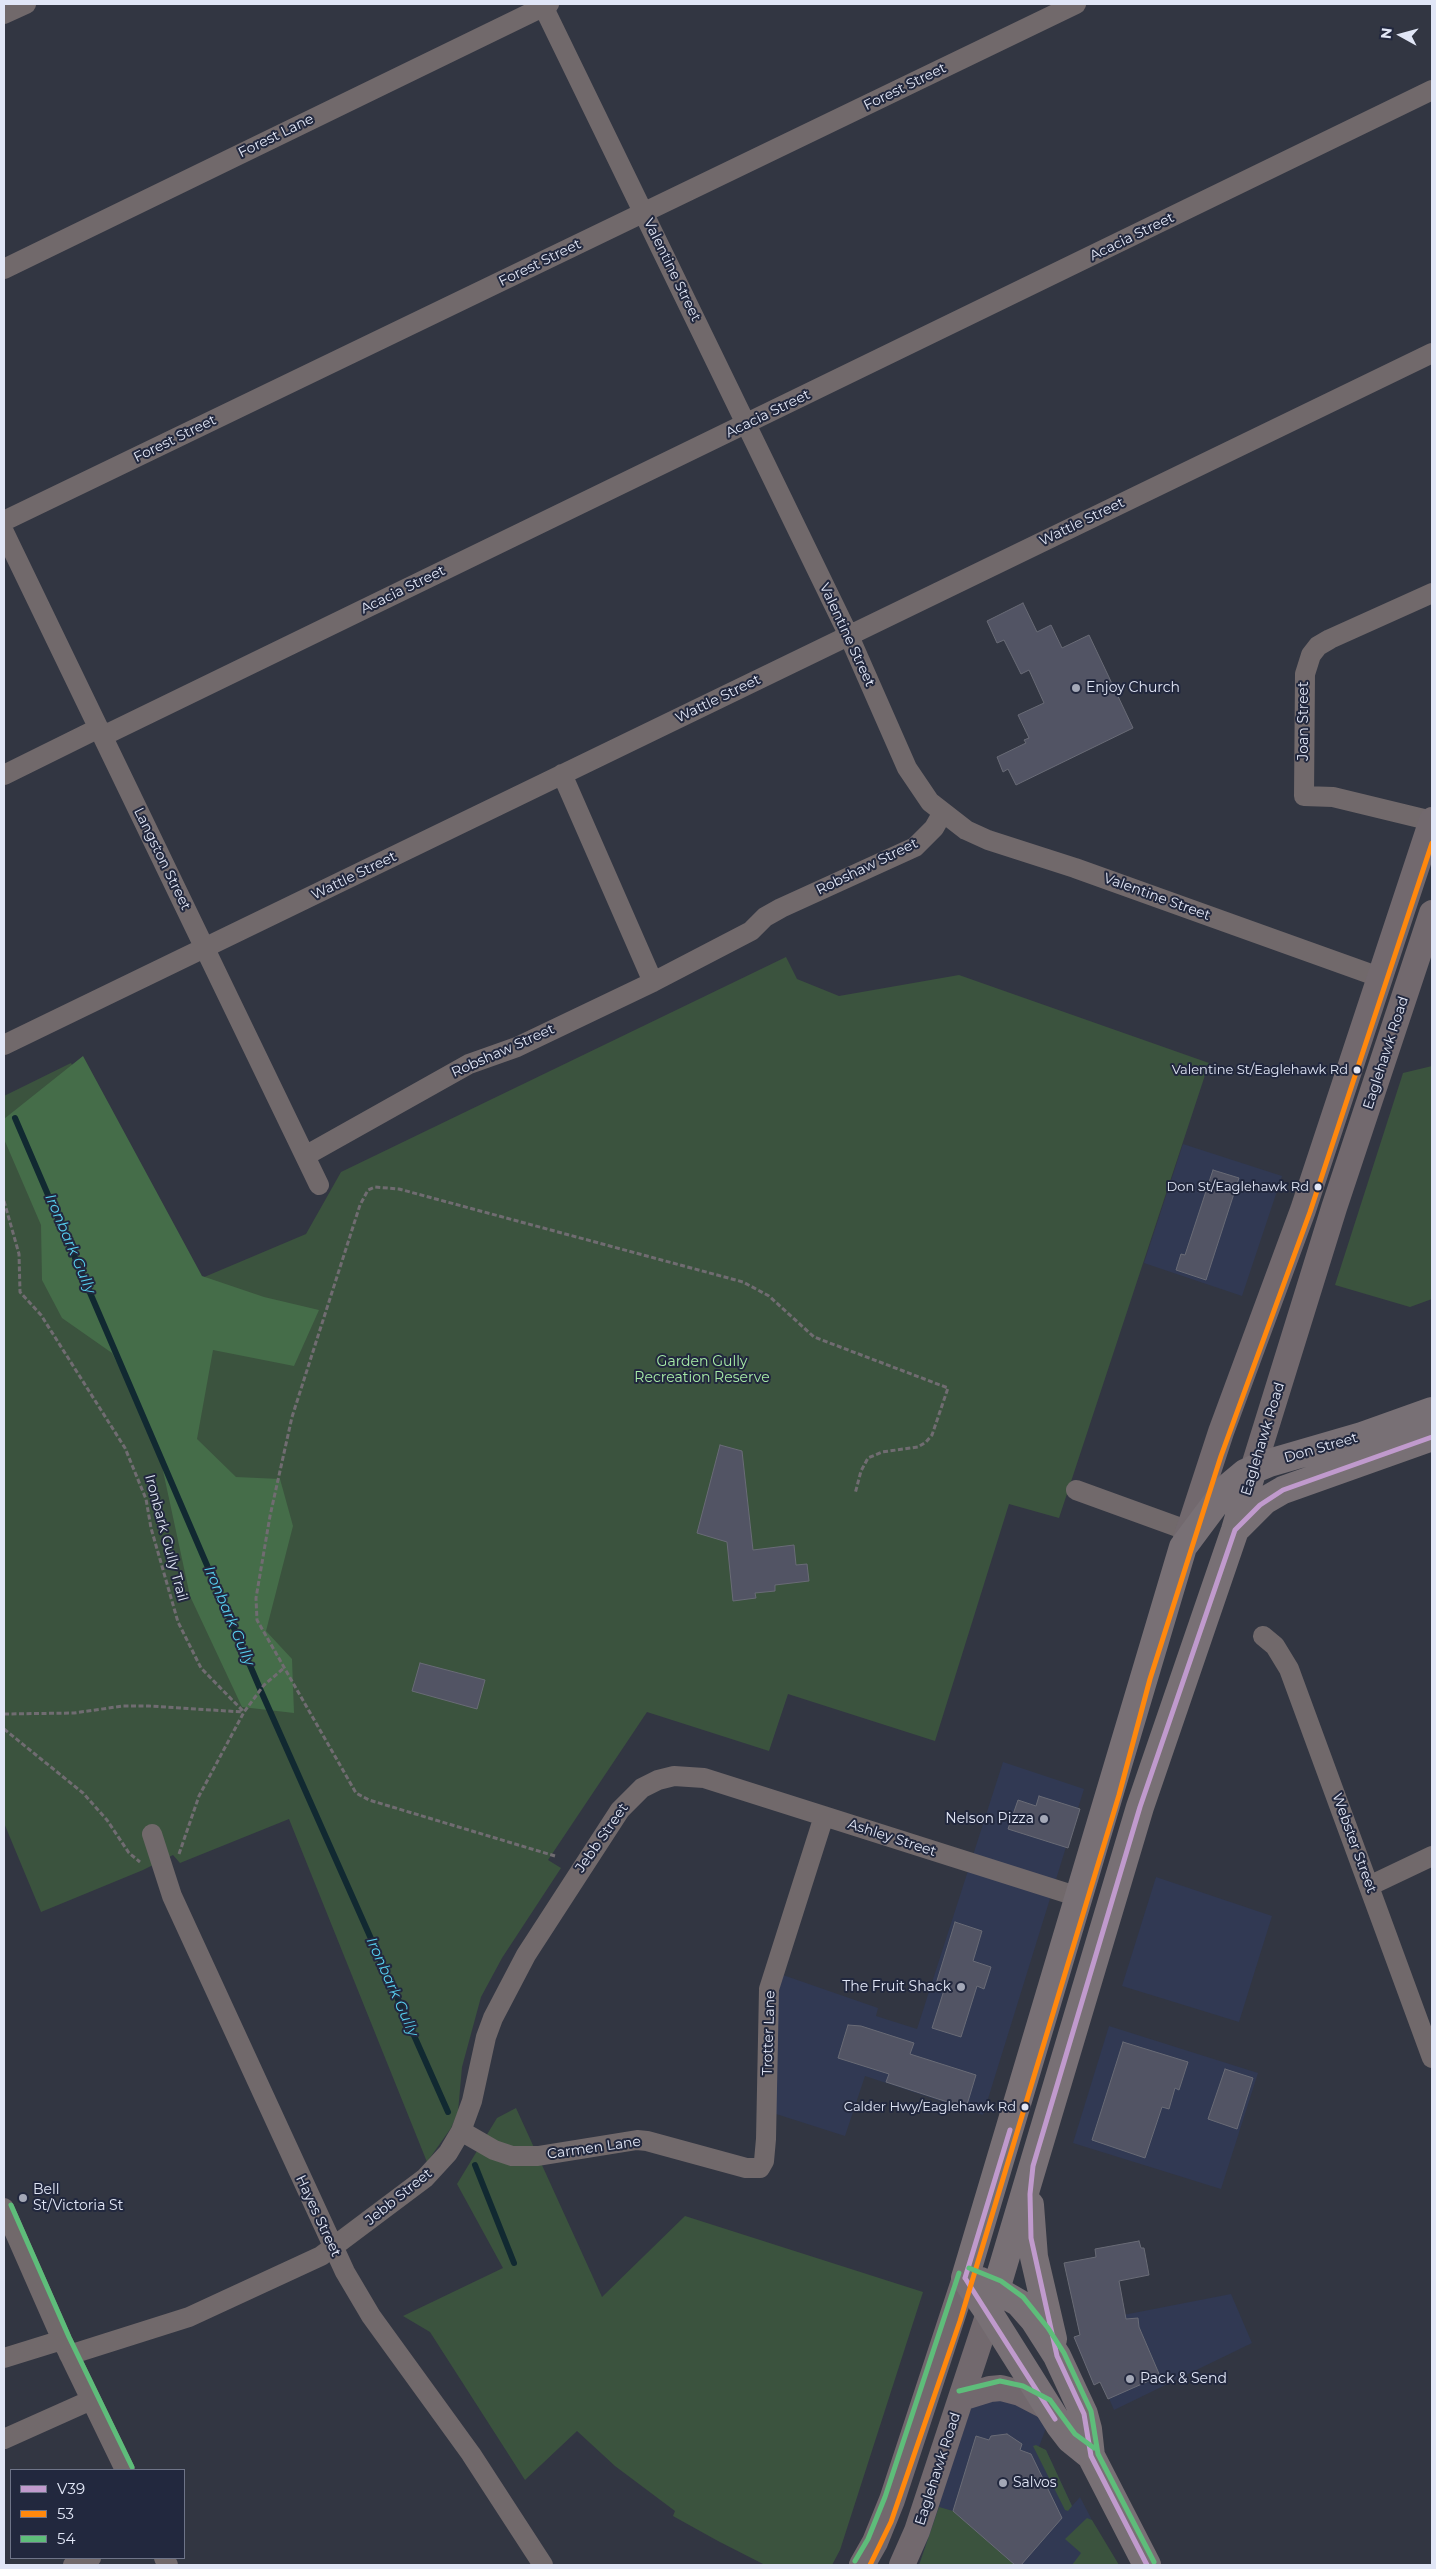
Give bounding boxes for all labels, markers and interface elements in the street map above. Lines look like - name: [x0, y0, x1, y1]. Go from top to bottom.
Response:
- north arrow: [1376, 10, 1426, 60]
- text: N: [1376, 26, 1396, 40]
- street label: Forest Street: [861, 60, 949, 114]
- street label: Forest Lane: [236, 111, 316, 161]
- street label: Acacia Street: [1087, 209, 1177, 265]
- street label: Valentine Street: [640, 216, 704, 324]
- street label: Forest Street: [496, 236, 584, 290]
- street label: Acacia Street: [723, 386, 813, 442]
- street label: Forest Street: [131, 412, 219, 466]
- street label: Wattle Street: [1037, 494, 1127, 550]
- street label: Acacia Street: [358, 562, 448, 618]
- street label: Valentine Street: [816, 581, 878, 689]
- street label: Wattle Street: [673, 671, 763, 727]
- place label: Enjoy Church: [1086, 680, 1180, 696]
- street label: Joan Street: [1296, 681, 1312, 761]
- marker: Enjoy Church: [1070, 682, 1082, 694]
- street label: Langston Street: [130, 805, 194, 913]
- street label: Robshaw Street: [813, 835, 921, 899]
- street label: Wattle Street: [309, 848, 399, 904]
- street label: Valentine Street: [1101, 870, 1213, 924]
- street label: Eaglehawk Road: [1360, 994, 1412, 1112]
- street label: Robshaw Street: [449, 1021, 557, 1081]
- place label: Valentine St/Eaglehawk Rd: [1172, 1062, 1348, 1078]
- marker: Valentine St/Eaglehawk Rd: [1352, 1065, 1362, 1075]
- place label: Don St/Eaglehawk Rd: [1167, 1179, 1309, 1195]
- marker: Don St/Eaglehawk Rd: [1313, 1182, 1323, 1192]
- water label: Ironbark Gully: [41, 1191, 99, 1297]
- park label: Garden Gully Recreation Reserve: [634, 1354, 770, 1386]
- street label: Eaglehawk Road: [1238, 1380, 1288, 1498]
- street label: Don Street: [1282, 1429, 1360, 1467]
- street label: Ironbark Gully Trail: [141, 1473, 191, 1603]
- water label: Ironbark Gully: [200, 1563, 258, 1669]
- street label: Webster Street: [1328, 1791, 1380, 1895]
- street label: Jebb Street: [572, 1800, 632, 1876]
- place label: Nelson Pizza: [945, 1811, 1034, 1827]
- marker: Nelson Pizza: [1038, 1813, 1050, 1825]
- street label: Ashley Street: [846, 1816, 938, 1860]
- water label: Ironbark Gully: [362, 1935, 422, 2039]
- place label: The Fruit Shack: [842, 1979, 951, 1995]
- marker: The Fruit Shack: [955, 1981, 967, 1993]
- street label: Trotter Lane: [759, 1990, 779, 2076]
- place label: Calder Hwy/Eaglehawk Rd: [844, 2099, 1016, 2115]
- marker: Calder Hwy/Eaglehawk Rd: [1020, 2102, 1030, 2112]
- street label: Carmen Lane: [546, 2133, 642, 2163]
- street label: Jebb Street: [362, 2165, 436, 2229]
- street label: Hayes Street: [292, 2173, 344, 2259]
- place label: Bell St/Victoria St: [33, 2182, 123, 2214]
- marker: Bell St/Victoria St: [17, 2192, 29, 2204]
- place label: Pack & Send: [1140, 2371, 1227, 2387]
- marker: Pack & Send: [1124, 2373, 1136, 2385]
- street label: Eaglehawk Road: [912, 2410, 964, 2528]
- legend: [10, 2469, 185, 2559]
- place label: Salvos: [1013, 2475, 1057, 2491]
- marker: Salvos: [997, 2477, 1009, 2489]
- text: V39: [57, 2479, 85, 2498]
- text: 53: [57, 2504, 74, 2523]
- text: 54: [57, 2529, 75, 2548]

